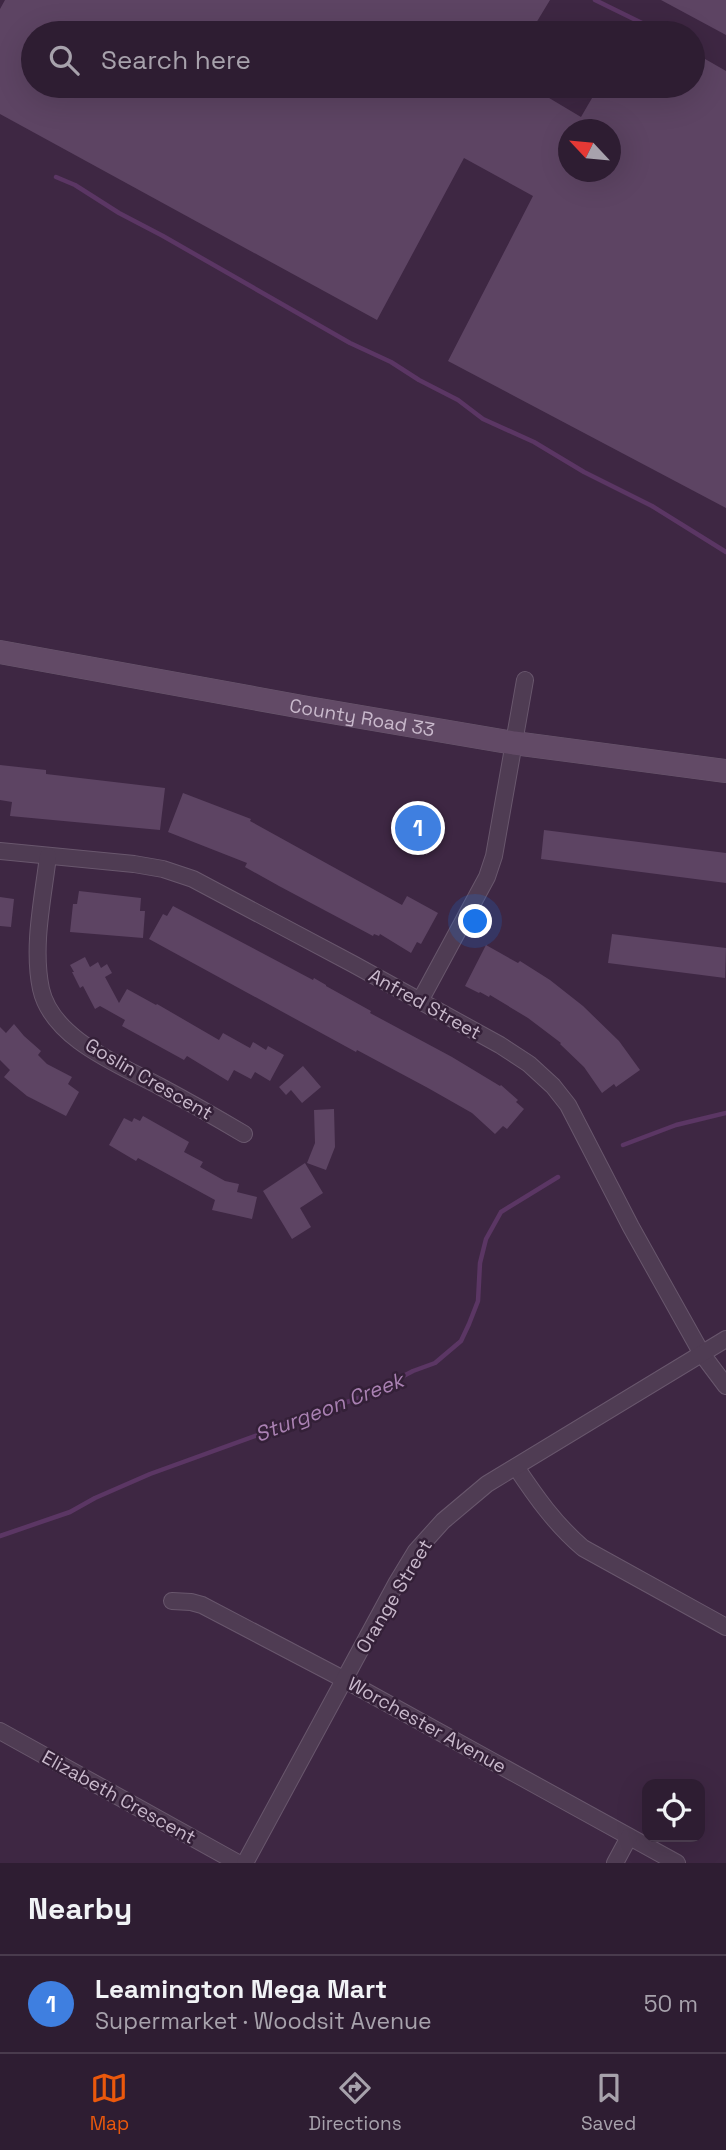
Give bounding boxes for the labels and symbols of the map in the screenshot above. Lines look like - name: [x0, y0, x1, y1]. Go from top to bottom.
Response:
- north arrow: [558, 119, 621, 182]
- street label: County Road 33: [288, 692, 437, 742]
- pin: 1: [395, 802, 441, 854]
- your location: [458, 904, 492, 938]
- street label: Anfred Street: [364, 963, 486, 1045]
- street label: Goslin Crescent: [81, 1032, 217, 1126]
- water label: Sturgeon Creek: [251, 1365, 410, 1448]
- street label: Orange Street: [350, 1534, 438, 1658]
- street label: Worchester Avenue: [343, 1671, 511, 1779]
- street label: Elizabeth Crescent: [38, 1744, 200, 1850]

